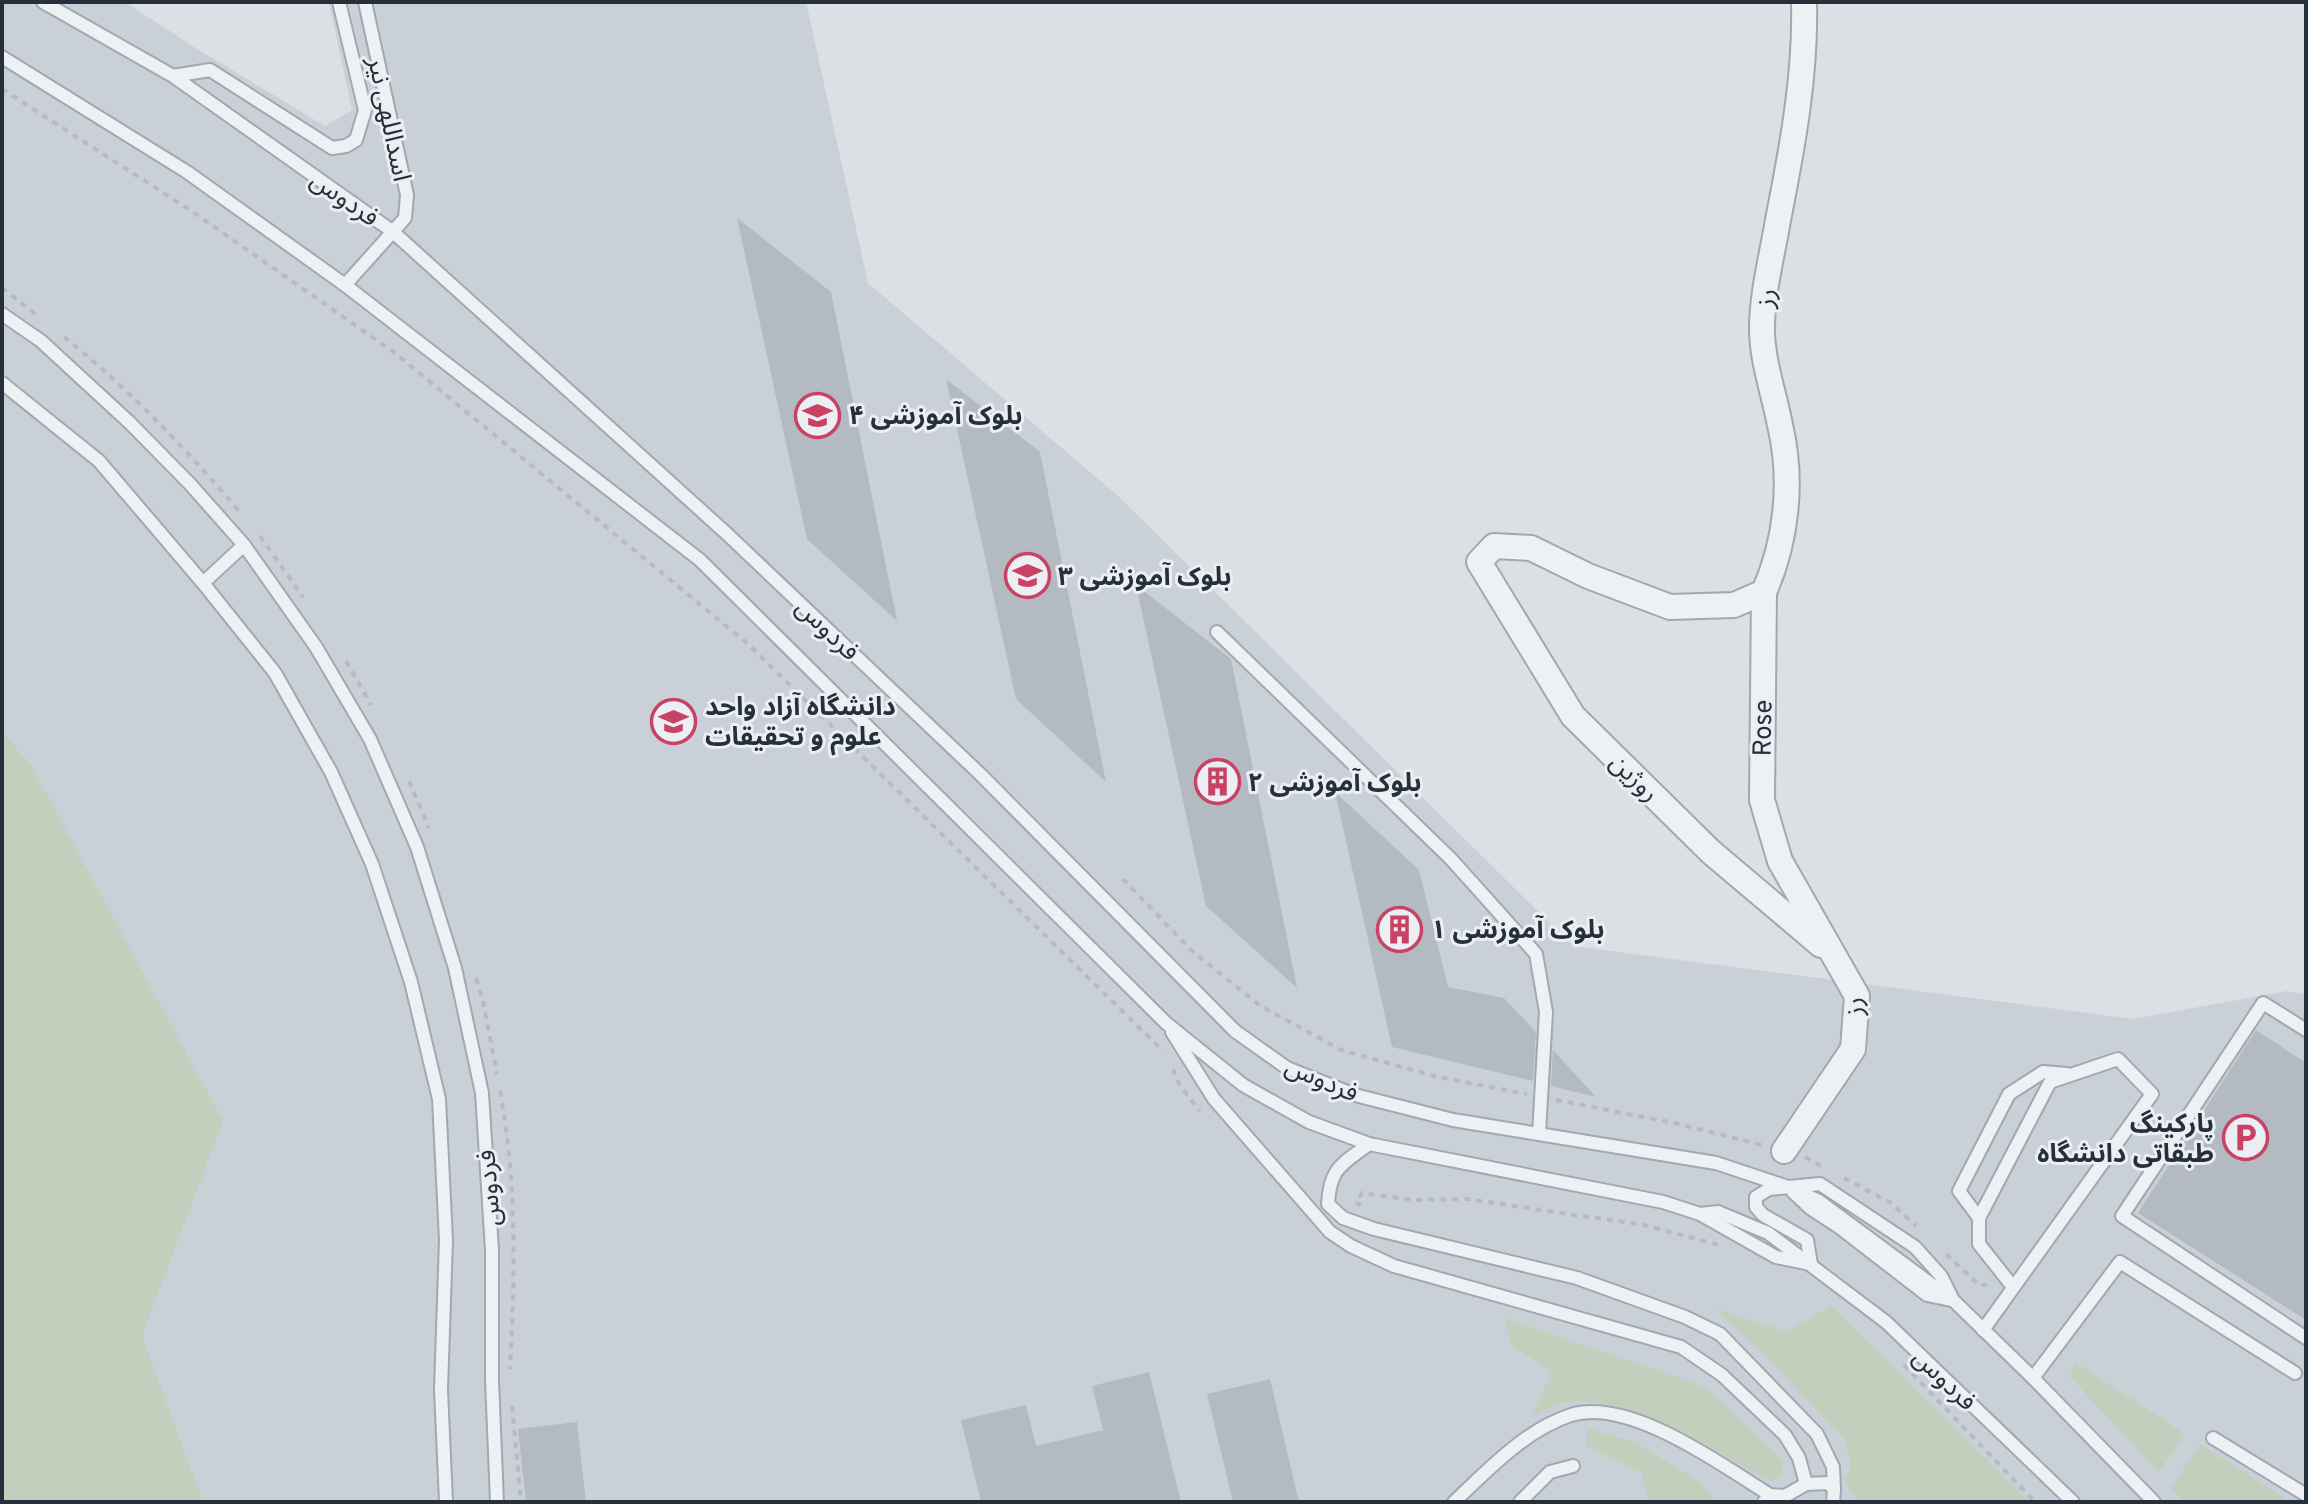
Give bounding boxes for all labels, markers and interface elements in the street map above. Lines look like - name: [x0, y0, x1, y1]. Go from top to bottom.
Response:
- street label: اسداللهی نیر: [358, 53, 417, 185]
- street label: فردوس: [303, 165, 384, 236]
- street label: رز: [1750, 287, 1785, 311]
- school or university icon: بلوک آموزشی ۴: [794, 391, 842, 439]
- place label: بلوک آموزشی ۴: [849, 400, 1022, 434]
- school or university icon: بلوک آموزشی ۳: [1003, 552, 1051, 600]
- place label: بلوک آموزشی ۳: [1058, 561, 1231, 595]
- street label: فردوس: [787, 592, 865, 669]
- place label: دانشگاه آزاد واحد علوم و تحقیقات: [705, 691, 896, 756]
- school or university icon: دانشگاه آزاد واحد علوم و تحقیقات: [650, 697, 698, 745]
- street label: Rose: [1748, 699, 1781, 757]
- street label: روژین: [1601, 747, 1665, 810]
- building icon: بلوک آموزشی ۲: [1193, 758, 1241, 806]
- place label: بلوک آموزشی ۲: [1248, 767, 1421, 801]
- building icon: بلوک آموزشی ۱: [1376, 905, 1424, 953]
- place label: بلوک آموزشی ۱: [1431, 914, 1604, 948]
- street label: رز: [1838, 996, 1873, 1019]
- street label: فردوس: [1279, 1051, 1363, 1111]
- place label: پارکینگ طبقاتی دانشگاه: [2037, 1109, 2214, 1172]
- parking icon: پارکینگ طبقاتی دانشگاه: [2221, 1114, 2269, 1162]
- street label: فردوس: [471, 1148, 510, 1227]
- street label: فردوس: [1904, 1342, 1982, 1419]

